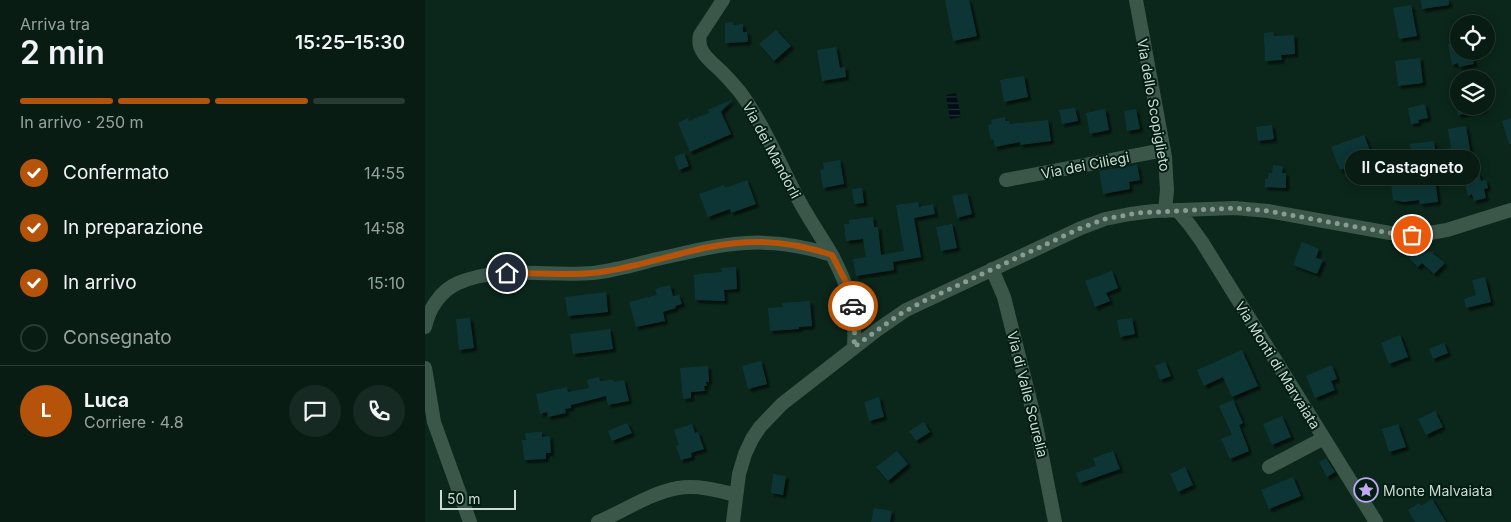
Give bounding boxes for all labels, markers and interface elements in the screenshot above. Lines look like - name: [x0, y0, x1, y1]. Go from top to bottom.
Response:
- text: Arriva tra: [20, 14, 90, 34]
- map controls: [1450, 15, 1495, 115]
- button: locate: [1450, 15, 1495, 60]
- text: 15:25–15:30: [295, 31, 405, 54]
- text: 2 min: [20, 33, 105, 72]
- street label: Via dello Scopiglieto: [1134, 37, 1174, 173]
- button: layers: [1450, 70, 1495, 115]
- street label: Via dei Mandorli: [739, 99, 805, 201]
- text: In arrivo · 250 m: [20, 112, 144, 132]
- street label: Via dei Ciliegi: [1039, 148, 1131, 182]
- callout: Il Castagneto: [1345, 150, 1479, 185]
- text: Il Castagneto: [1362, 157, 1463, 177]
- icon: check: [20, 159, 48, 187]
- text: Confermato: [63, 161, 169, 184]
- text: 14:55: [364, 163, 405, 183]
- icon: check: [20, 214, 48, 242]
- pin: [1391, 214, 1433, 256]
- text: In preparazione: [63, 216, 203, 239]
- text: 14:58: [364, 218, 405, 238]
- icon: bag: [1398, 221, 1426, 249]
- pin: [486, 252, 528, 294]
- icon: home: [493, 259, 521, 287]
- icon: check: [20, 269, 48, 297]
- text: In arrivo: [63, 271, 137, 294]
- text: 15:10: [368, 273, 405, 293]
- courier: [828, 281, 878, 331]
- icon: car: [839, 292, 867, 320]
- street label: Via Monti di Marvaiata: [1232, 298, 1324, 432]
- text: Consegnato: [63, 326, 172, 349]
- street label: Via di Valle Scurelia: [1004, 329, 1052, 459]
- button: chat: [289, 385, 341, 437]
- button: phone: [353, 385, 405, 437]
- text: Luca: [84, 389, 129, 412]
- text: L: [41, 399, 51, 422]
- text: Corriere · 4.8: [84, 412, 184, 432]
- place icon: Monte Malvaiata: [1353, 477, 1379, 503]
- place label: Monte Malvaiata: [1383, 482, 1492, 499]
- scale bar: [440, 487, 516, 510]
- text: 50 m: [447, 490, 481, 507]

